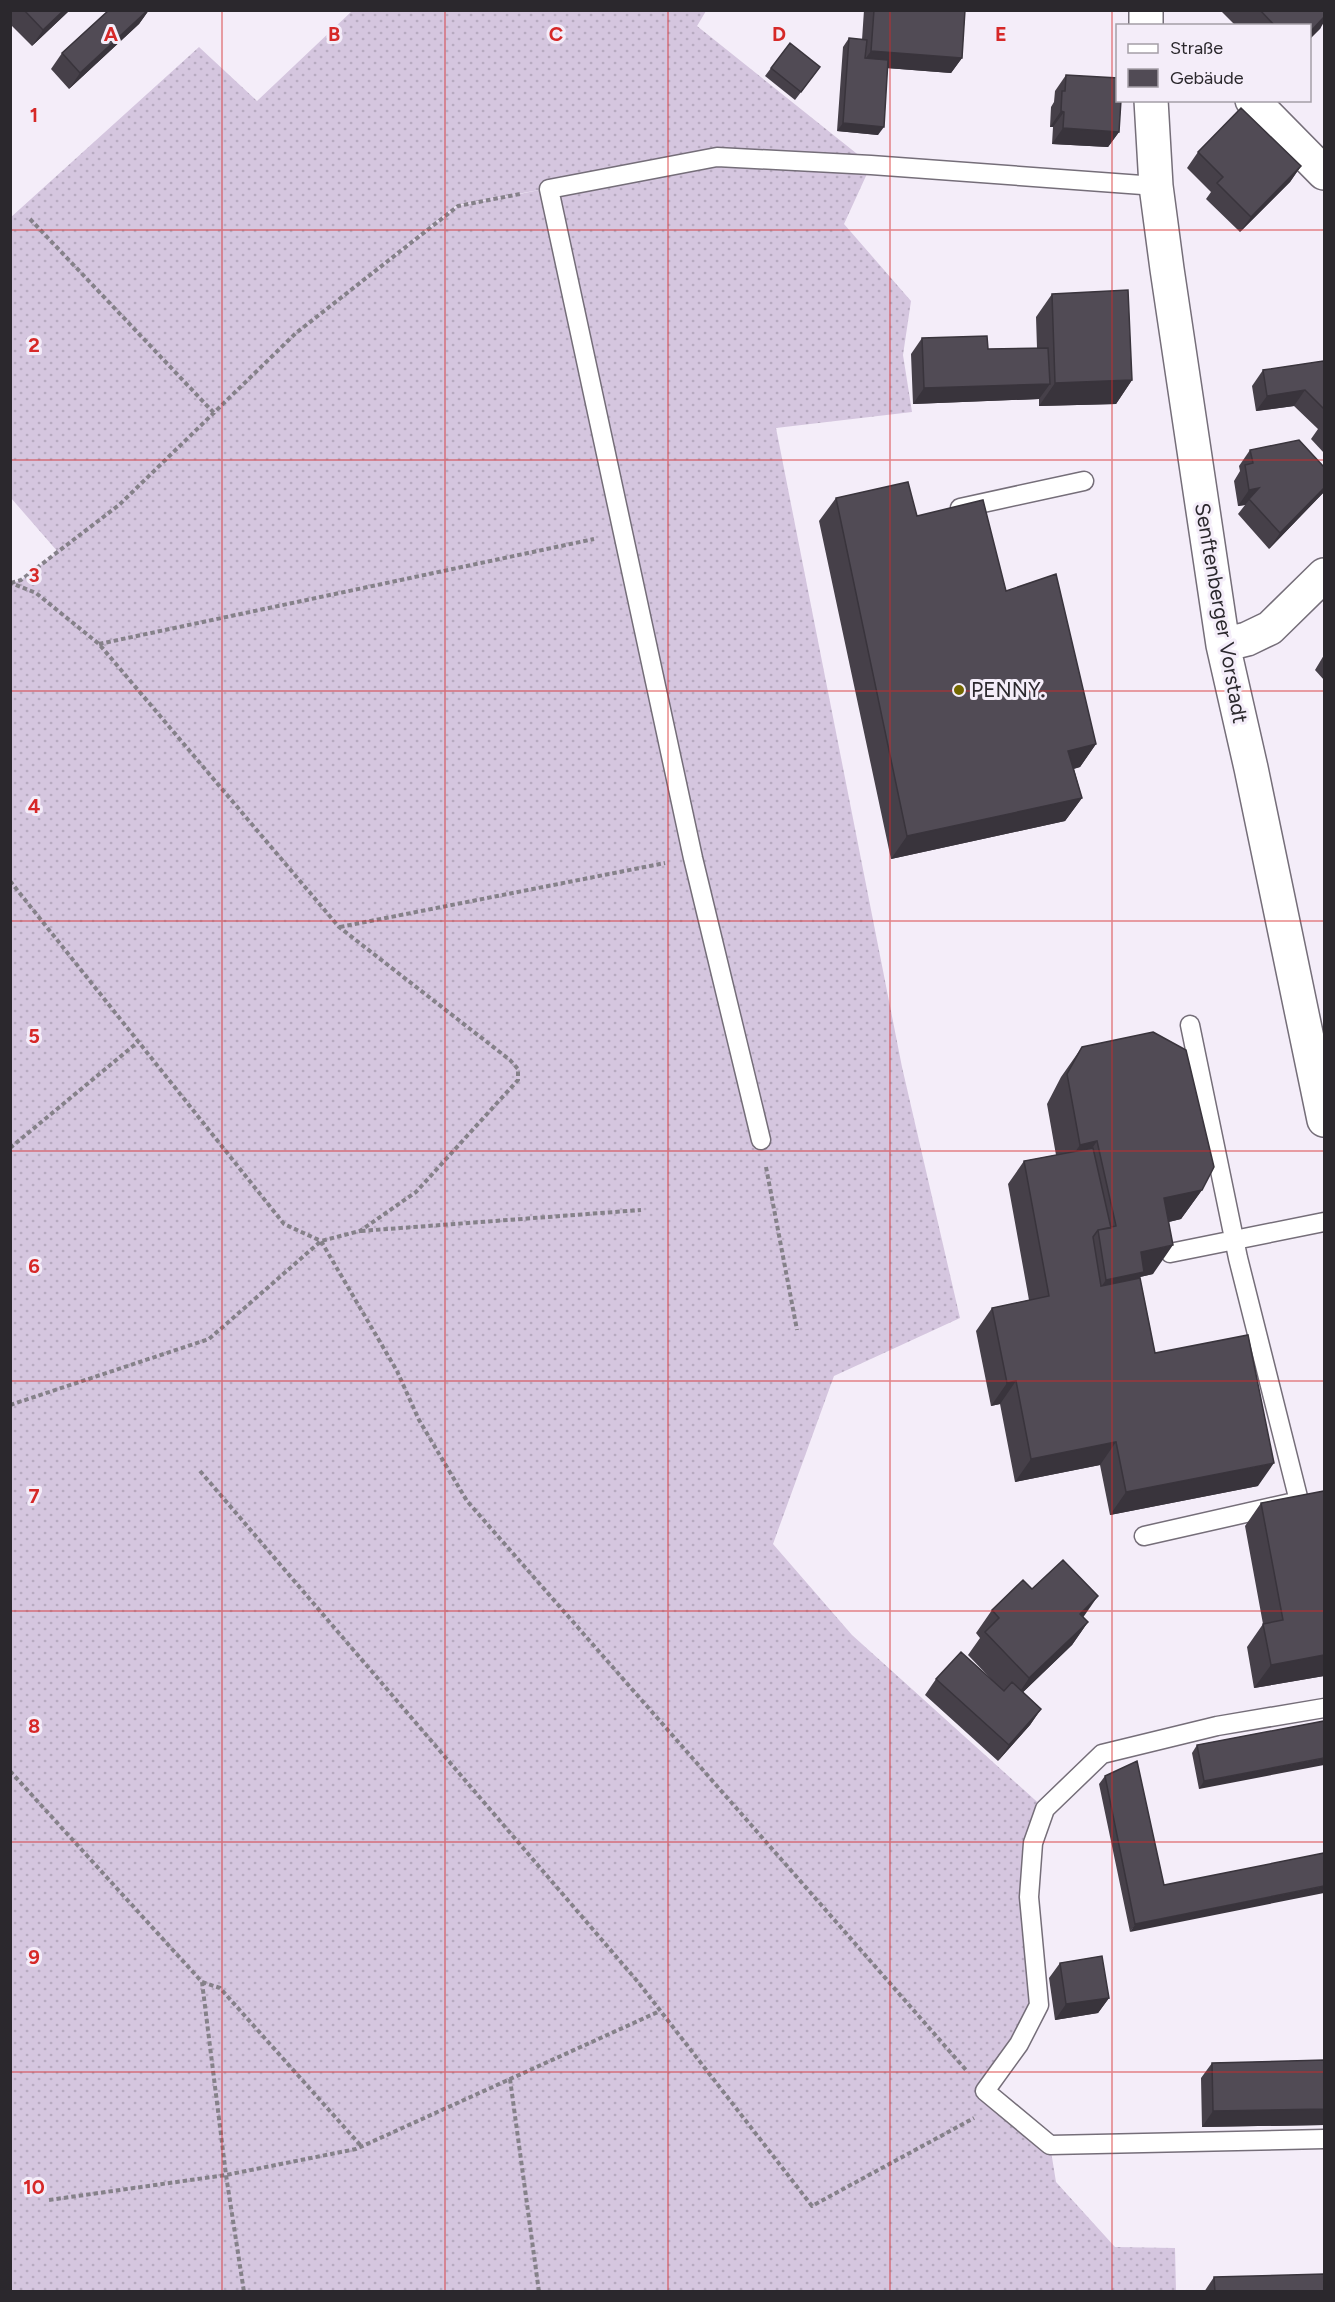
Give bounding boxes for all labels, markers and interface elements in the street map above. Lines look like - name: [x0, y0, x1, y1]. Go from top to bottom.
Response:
- text: A: [104, 22, 119, 46]
- text: B: [328, 22, 340, 46]
- text: C: [549, 22, 563, 46]
- text: D: [772, 22, 786, 46]
- text: E: [995, 22, 1007, 46]
- legend: [1116, 24, 1311, 102]
- text: Straße: [1170, 37, 1223, 59]
- text: Gebäude: [1170, 67, 1244, 89]
- text: 1: [30, 103, 38, 127]
- text: 2: [28, 333, 40, 357]
- street label: Senftenberger Vorstadt: [1190, 501, 1253, 725]
- text: 3: [28, 563, 40, 587]
- place label: PENNY.: [971, 677, 1045, 702]
- marker: PENNY.: [952, 683, 966, 697]
- text: 4: [28, 794, 41, 818]
- text: 5: [28, 1024, 40, 1048]
- text: 6: [28, 1254, 40, 1278]
- text: 7: [28, 1484, 40, 1508]
- text: 8: [28, 1714, 40, 1738]
- text: 9: [28, 1945, 40, 1969]
- text: 10: [23, 2175, 45, 2199]

